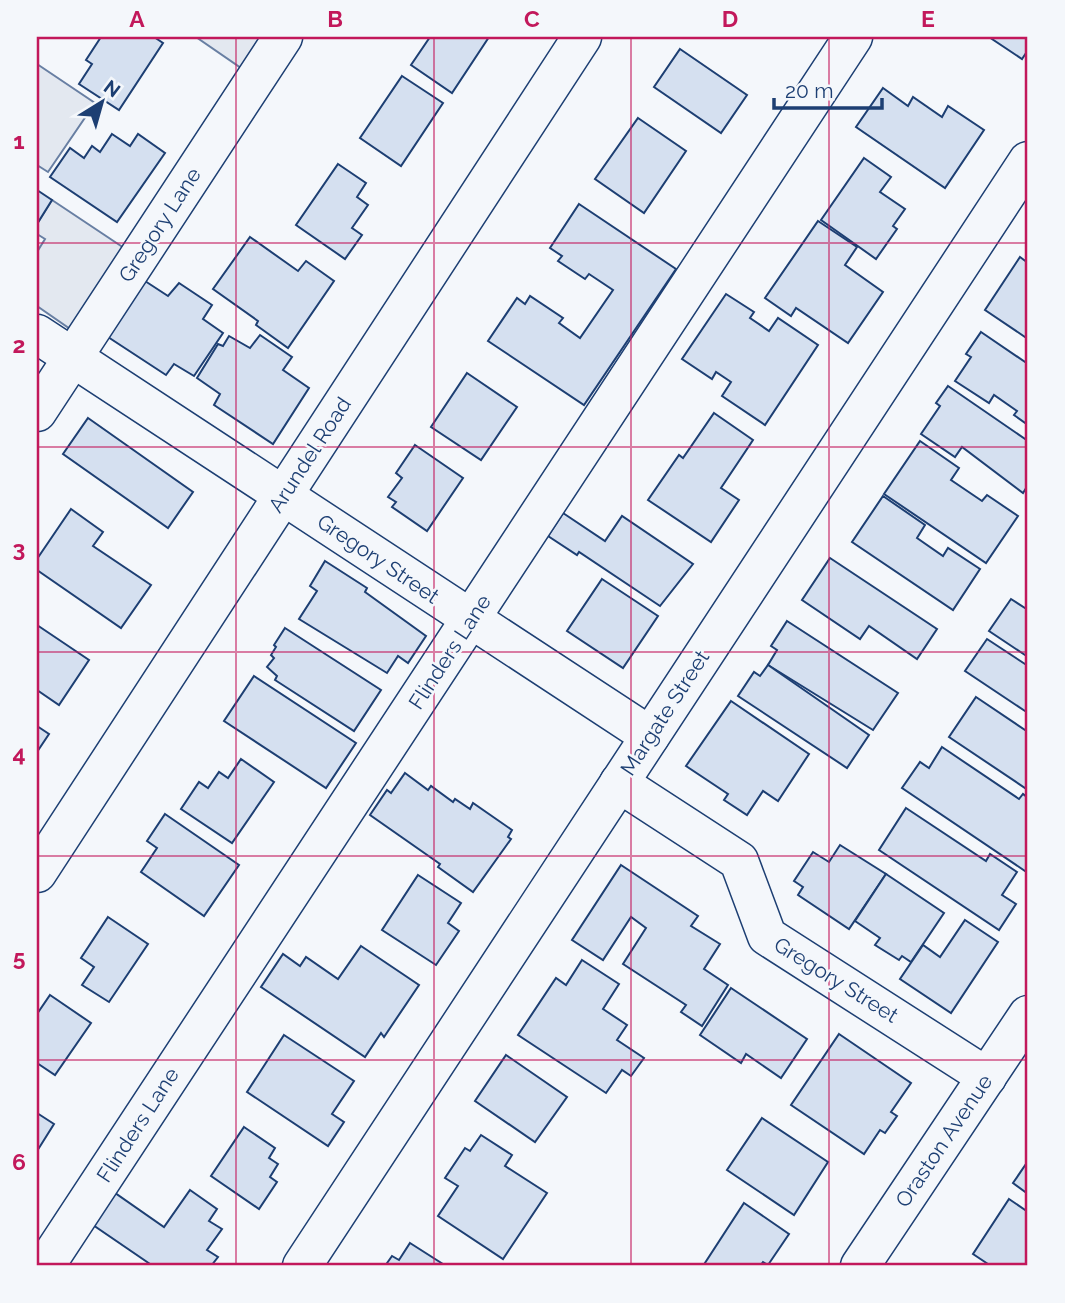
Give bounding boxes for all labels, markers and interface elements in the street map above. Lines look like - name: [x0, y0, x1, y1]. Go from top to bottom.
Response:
- text: A: [129, 5, 145, 32]
- text: B: [327, 5, 343, 32]
- text: C: [524, 5, 540, 32]
- text: D: [722, 5, 738, 32]
- text: E: [921, 5, 935, 32]
- north arrow: [66, 66, 136, 136]
- scale bar: [774, 66, 883, 110]
- text: N: [100, 75, 125, 102]
- text: 20 m: [785, 78, 833, 103]
- text: 1: [13, 127, 25, 154]
- street label: Gregory Lane: [113, 163, 206, 287]
- text: 2: [13, 331, 25, 358]
- street label: Arundel Road: [263, 392, 356, 517]
- street label: Gregory Street: [313, 509, 444, 609]
- text: 3: [13, 535, 25, 562]
- street label: Flinders Lane: [403, 590, 496, 714]
- street label: Margate Street: [615, 646, 714, 780]
- text: 4: [12, 740, 26, 767]
- street label: Gregory Street: [770, 931, 903, 1028]
- text: 5: [13, 944, 26, 971]
- street label: Flinders Lane: [91, 1063, 184, 1187]
- street label: Oraston Avenue: [890, 1070, 997, 1212]
- text: 6: [12, 1148, 26, 1175]

